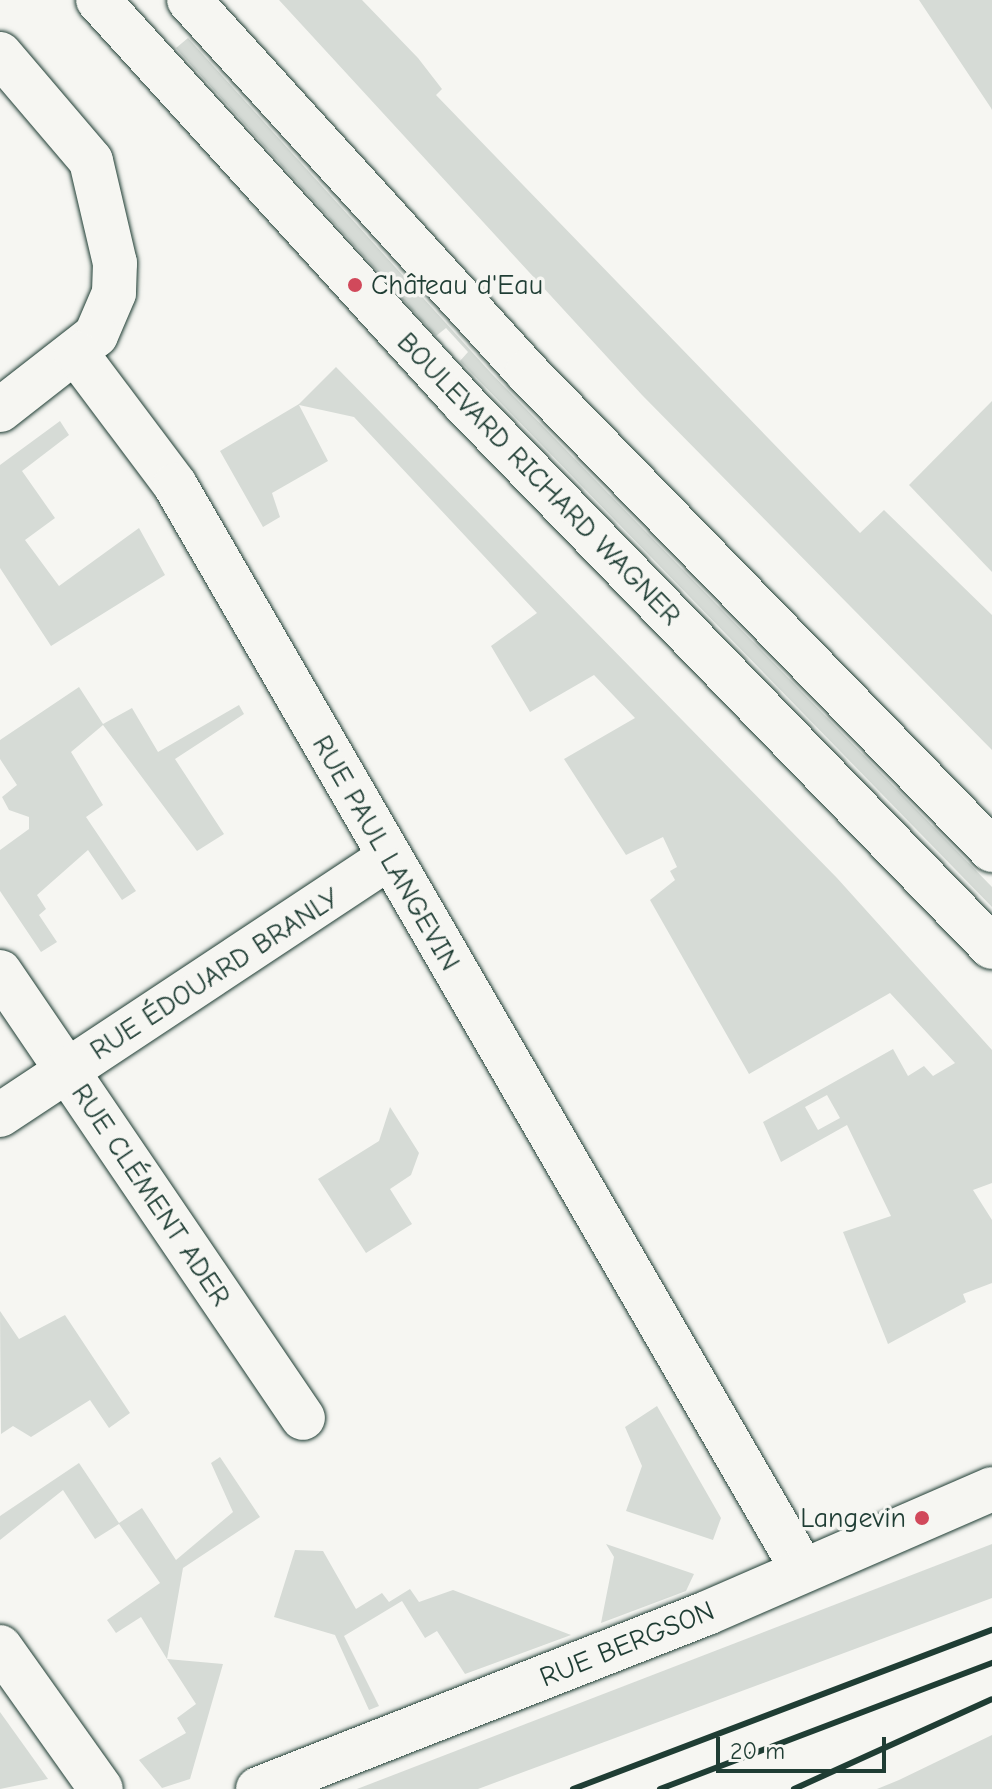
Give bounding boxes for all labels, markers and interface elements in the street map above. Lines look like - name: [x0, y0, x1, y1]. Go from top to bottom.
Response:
- place label: Château d'Eau: [371, 268, 543, 302]
- marker: Château d'Eau: [346, 276, 364, 294]
- street label: BOULEVARD RICHARD WAGNER: [390, 326, 688, 632]
- street label: RUE PAUL LANGEVIN: [305, 729, 467, 977]
- street label: RUE ÉDOUARD BRANLY: [84, 881, 346, 1067]
- street label: RUE CLÉMENT ADER: [64, 1078, 238, 1312]
- place label: Langevin: [800, 1501, 906, 1535]
- marker: Langevin: [913, 1509, 931, 1527]
- street label: RUE BERGSON: [535, 1594, 719, 1694]
- scale bar: [720, 1721, 890, 1771]
- text: 20 m: [730, 1737, 785, 1765]

